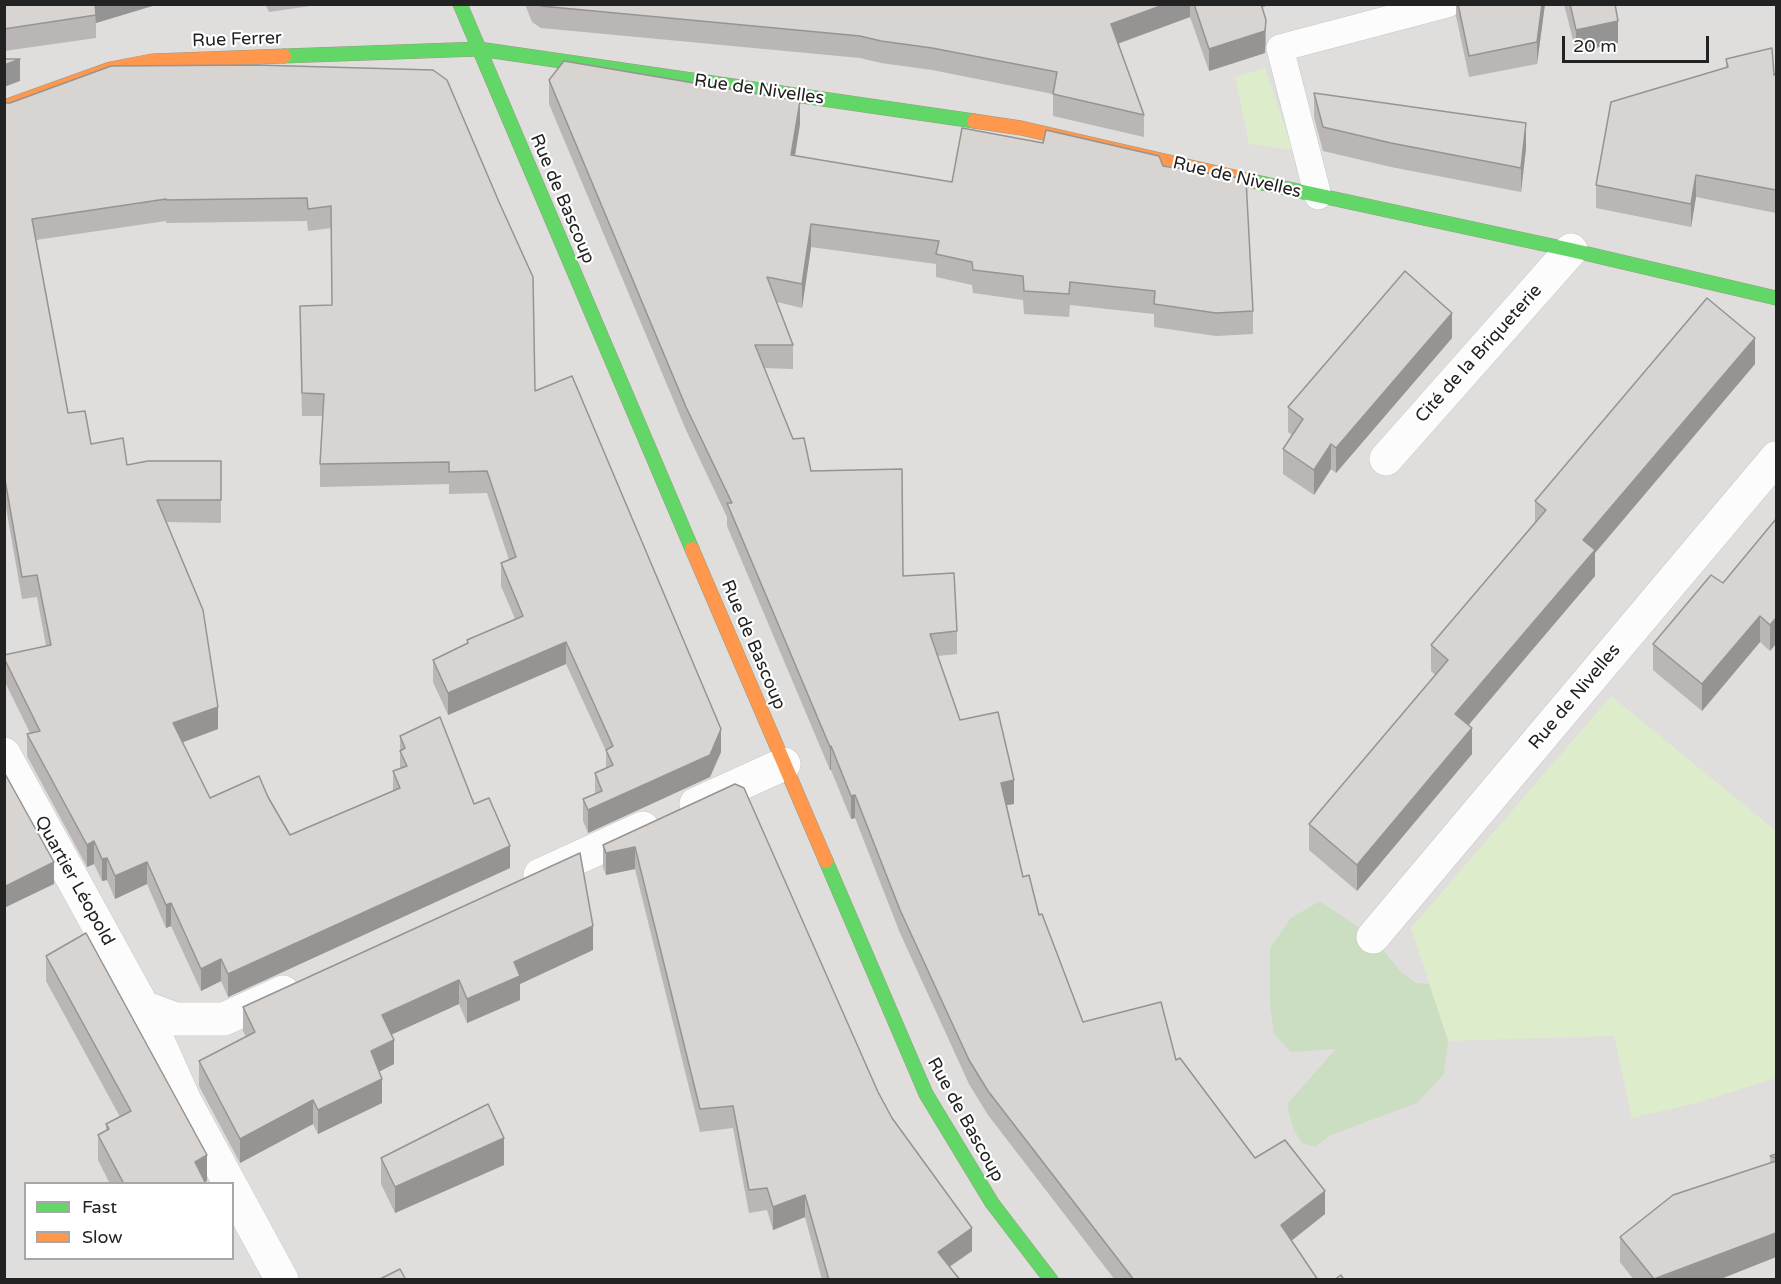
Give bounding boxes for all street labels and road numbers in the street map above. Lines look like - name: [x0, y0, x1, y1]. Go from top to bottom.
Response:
- street label: Rue Ferrer: [192, 28, 282, 52]
- street label: Rue de Nivelles: [693, 70, 825, 110]
- street label: Rue de Bascoup: [525, 131, 599, 267]
- street label: Rue de Nivelles: [1171, 153, 1303, 203]
- street label: Cité de la Briqueterie: [1411, 280, 1547, 428]
- street label: Rue de Bascoup: [716, 577, 790, 713]
- street label: Rue de Nivelles: [1525, 640, 1625, 754]
- street label: Quartier Léopold: [29, 812, 119, 950]
- street label: Rue de Bascoup: [922, 1054, 1008, 1186]

